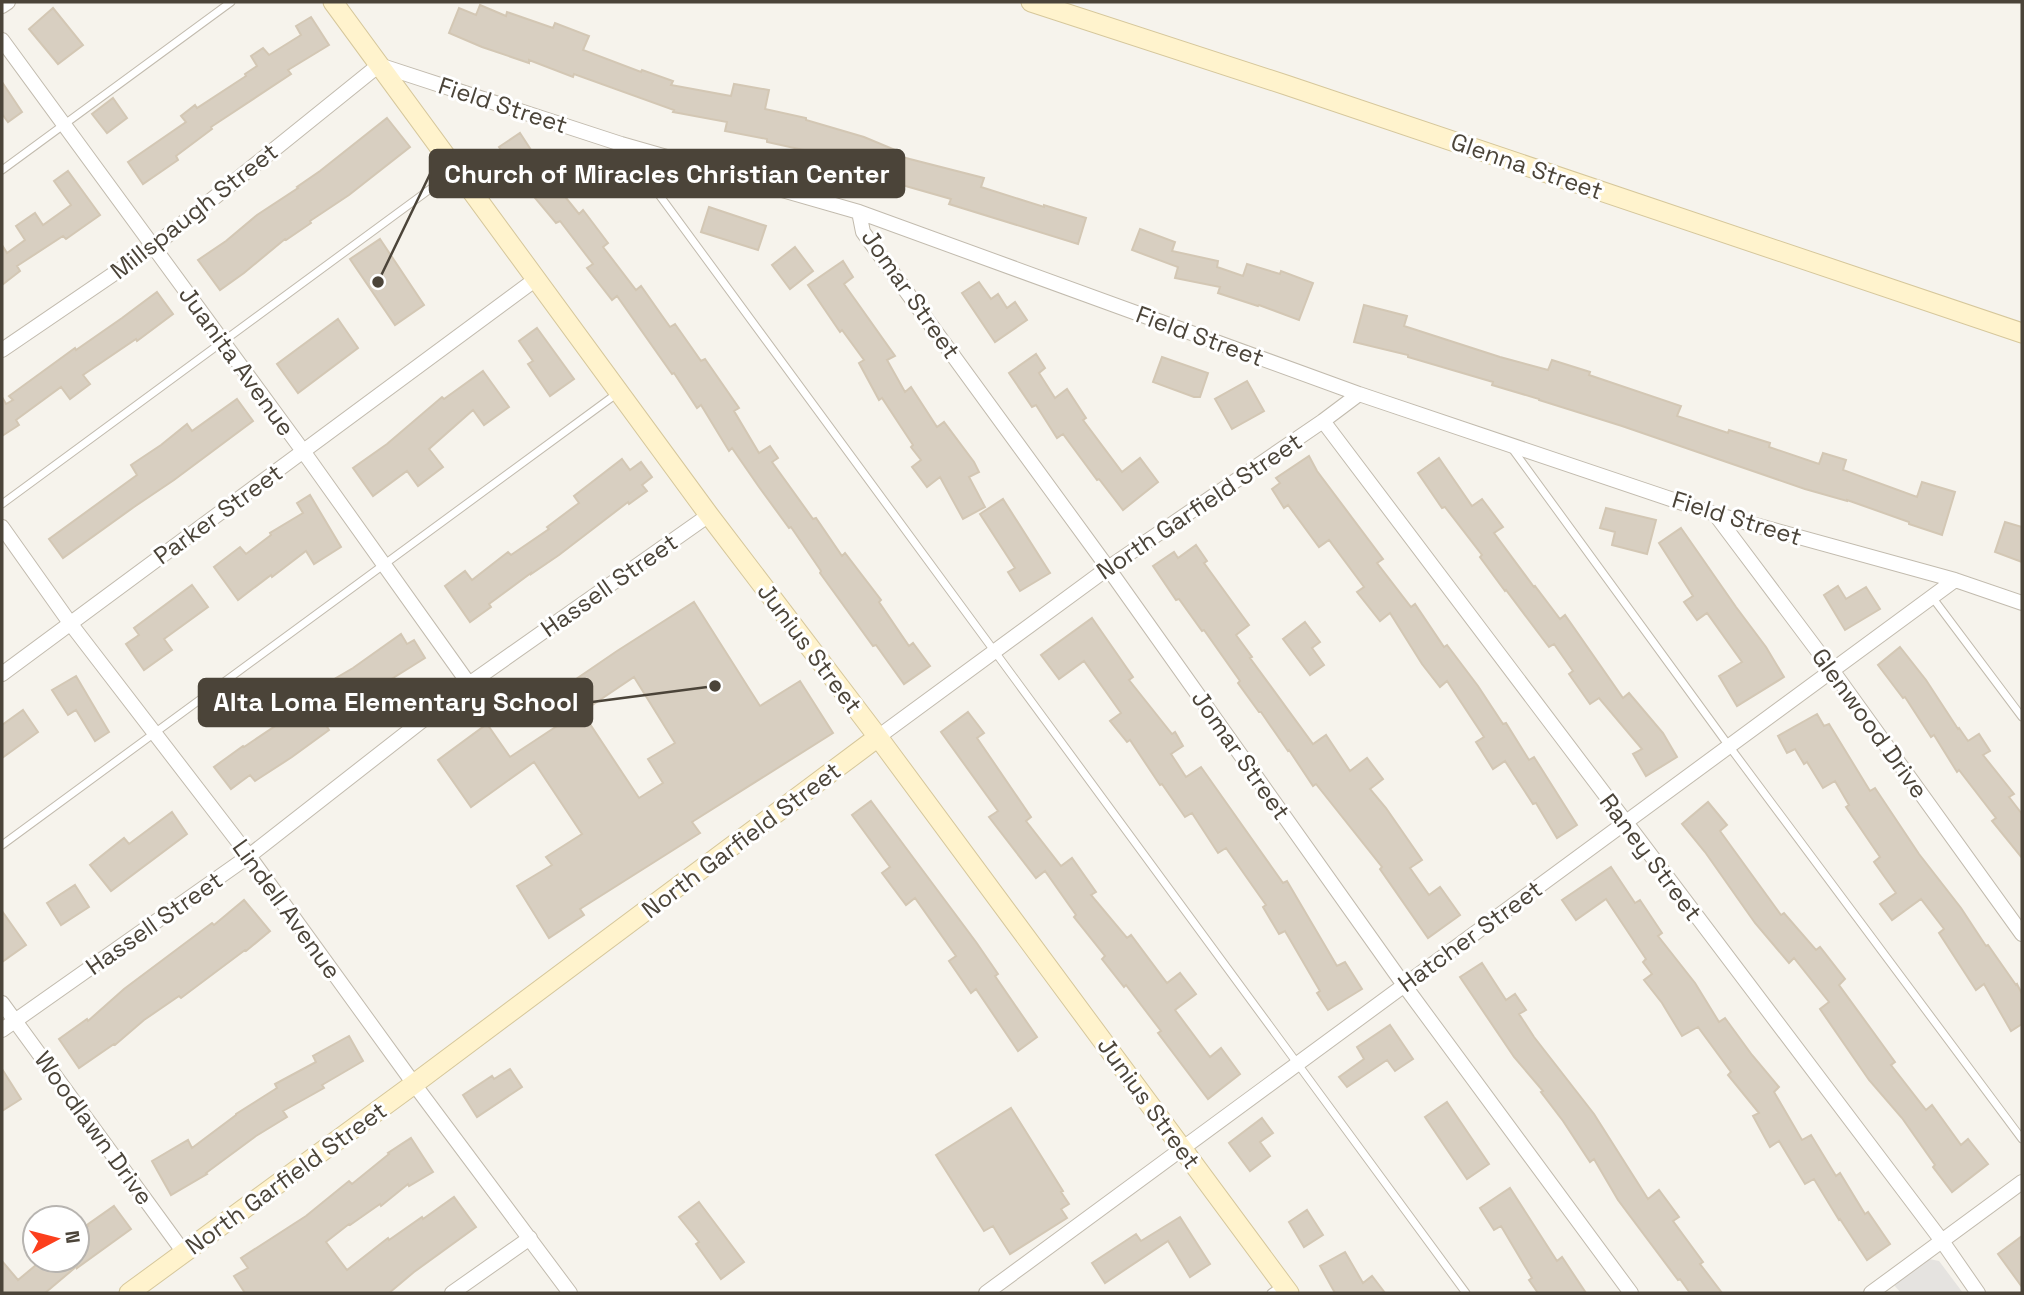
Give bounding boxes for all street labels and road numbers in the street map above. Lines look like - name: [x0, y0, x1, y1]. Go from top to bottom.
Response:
- street label: Field Street: [435, 70, 571, 140]
- street label: Glenna Street: [1447, 126, 1607, 206]
- street label: Millspaugh Street: [104, 136, 284, 286]
- street label: Jomar Street: [855, 223, 967, 365]
- street label: Juanita Avenue: [172, 280, 302, 442]
- street label: Field Street: [1132, 299, 1268, 373]
- street label: North Garfield Street: [1090, 426, 1308, 586]
- street label: Parker Street: [147, 457, 289, 571]
- street label: Field Street: [1668, 484, 1806, 552]
- street label: Hassell Street: [534, 526, 684, 644]
- street label: Junius Street: [751, 576, 869, 720]
- street label: Glenwood Drive: [1805, 642, 1935, 804]
- street label: Jomar Street: [1185, 684, 1297, 826]
- street label: North Garfield Street: [635, 755, 847, 925]
- street label: Raney Street: [1593, 787, 1709, 927]
- street label: Lindell Avenue: [226, 833, 348, 985]
- street label: Hassell Street: [79, 864, 229, 982]
- street label: Hatcher Street: [1392, 873, 1548, 999]
- street label: Junius Street: [1091, 1031, 1207, 1175]
- street label: Woodlawn Drive: [28, 1045, 160, 1211]
- street label: North Garfield Street: [179, 1095, 393, 1261]

